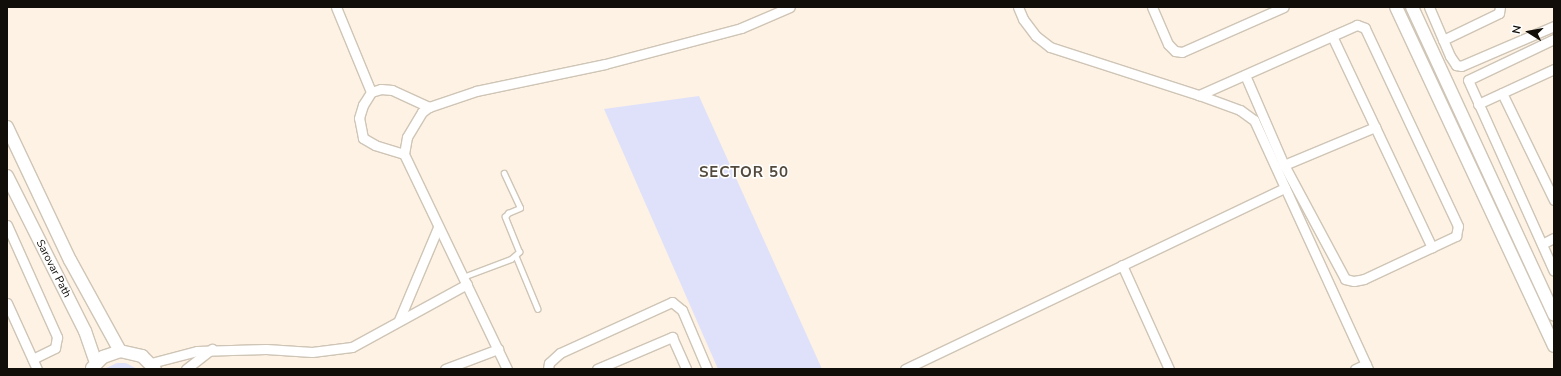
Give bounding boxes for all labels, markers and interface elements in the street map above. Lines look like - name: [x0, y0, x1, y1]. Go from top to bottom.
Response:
- north arrow: [1509, 12, 1549, 52]
- text: N: [1509, 24, 1525, 35]
- district label: SECTOR 50: [699, 164, 789, 182]
- street label: Sarovar Path: [33, 238, 73, 300]

